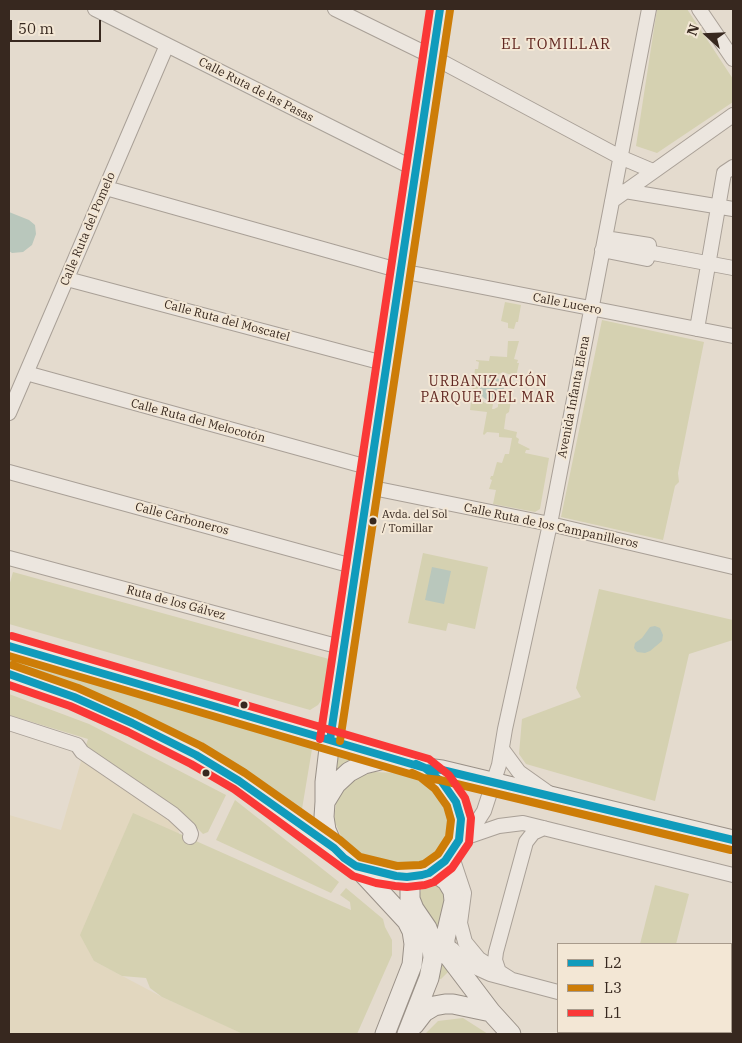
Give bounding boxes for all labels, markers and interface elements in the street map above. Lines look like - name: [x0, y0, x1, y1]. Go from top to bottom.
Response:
- scale bar: [12, 10, 104, 42]
- north arrow: [682, 10, 732, 60]
- text: 50 m: [18, 19, 54, 38]
- text: N: [683, 22, 703, 38]
- district label: EL TOMILLAR: [500, 36, 612, 54]
- street label: Calle Ruta de las Pasas: [196, 55, 316, 125]
- street label: Calle Ruta del Pomelo: [58, 170, 118, 288]
- street label: Calle Lucero: [531, 290, 603, 318]
- street label: Calle Ruta del Moscatel: [162, 297, 292, 345]
- street label: Avenida Infanta Elena: [555, 335, 593, 459]
- district label: URBANIZACIÓN PARQUE DEL MAR: [419, 374, 557, 407]
- street label: Calle Ruta del Melocotón: [129, 396, 267, 446]
- street label: Calle Carboneros: [134, 500, 230, 538]
- street label: Calle Ruta de los Campanilleros: [463, 500, 639, 552]
- place label: Avda. del Sol / Tomillar: [382, 508, 448, 534]
- marker: Avda. del Sol / Tomillar: [368, 516, 378, 526]
- street label: Ruta de los Gálvez: [125, 583, 227, 623]
- unlabelled marker: [239, 700, 249, 710]
- unlabelled marker: [201, 768, 211, 778]
- legend: [557, 943, 732, 1033]
- text: L2: [604, 953, 622, 972]
- text: L3: [604, 978, 622, 997]
- text: L1: [604, 1003, 622, 1022]

